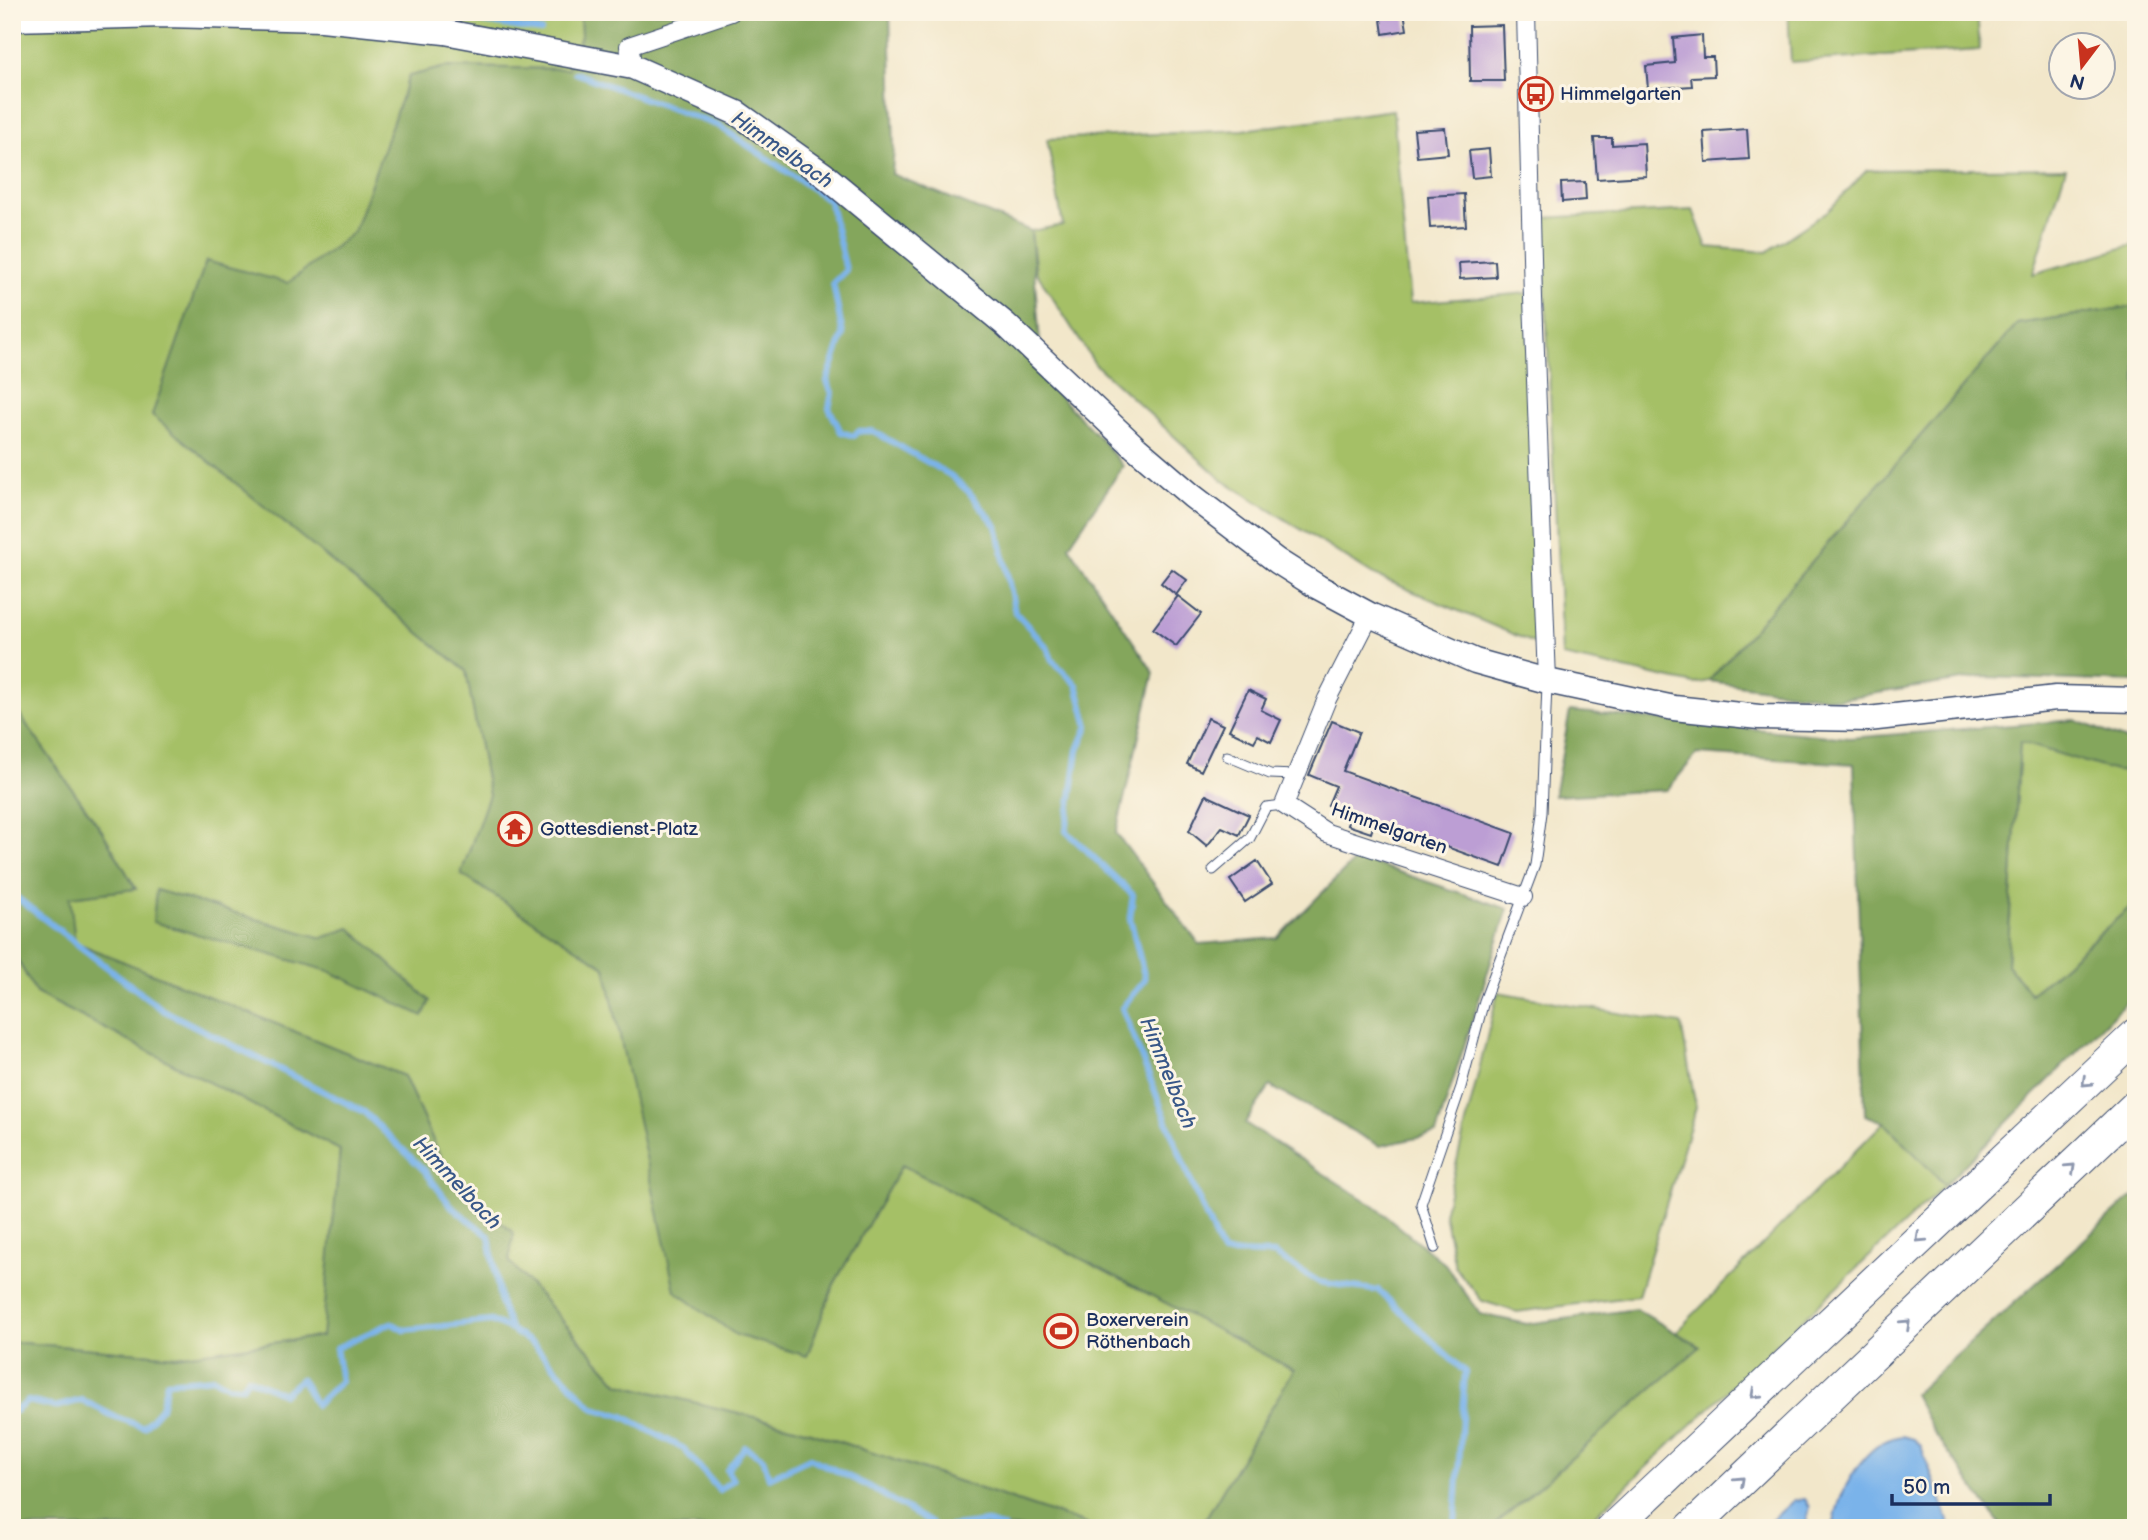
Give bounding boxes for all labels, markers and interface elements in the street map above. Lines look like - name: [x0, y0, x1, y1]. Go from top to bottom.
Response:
- north arrow: [2046, 32, 2116, 102]
- text: N: [2068, 68, 2088, 94]
- bus stop icon: Himmelgarten: [1517, 75, 1555, 113]
- place label: Himmelgarten: [1560, 83, 1681, 106]
- water label: Himmelbach: [726, 106, 838, 194]
- street label: Himmelgarten: [1328, 798, 1450, 860]
- temple icon: Gottesdienst-Platz: [496, 810, 534, 848]
- place label: Gottesdienst-Platz: [540, 818, 699, 841]
- water label: Himmelbach: [1134, 1014, 1202, 1133]
- one-way arrow: [2081, 1074, 2094, 1087]
- water label: Himmelbach: [408, 1131, 507, 1235]
- one-way arrow: [2063, 1163, 2076, 1176]
- one-way arrow: [1916, 1230, 1929, 1243]
- place label: Boxerverein Röthenbach: [1086, 1309, 1191, 1354]
- sports icon: Boxerverein Röthenbach: [1042, 1312, 1080, 1350]
- one-way arrow: [1897, 1320, 1910, 1333]
- one-way arrow: [1750, 1386, 1763, 1399]
- scale bar: [1892, 1463, 2050, 1507]
- text: 50 m: [1903, 1475, 1950, 1500]
- one-way arrow: [1732, 1476, 1745, 1489]

